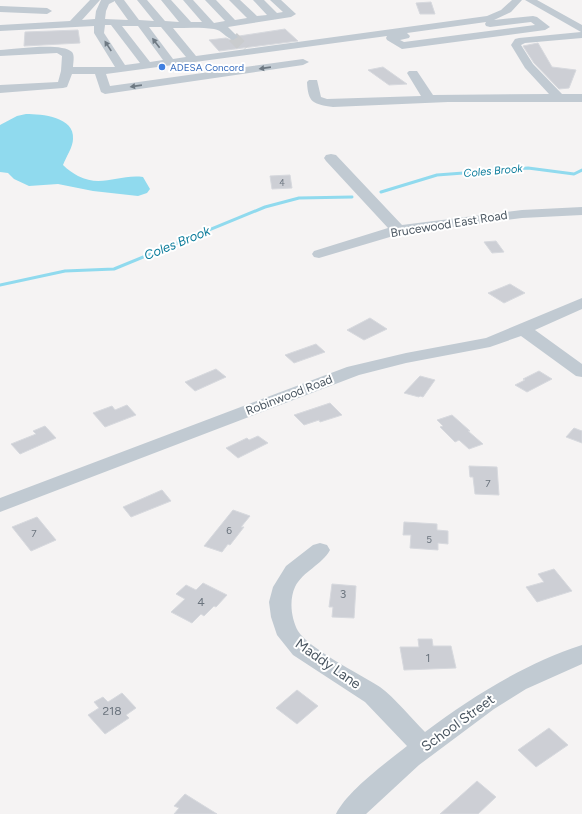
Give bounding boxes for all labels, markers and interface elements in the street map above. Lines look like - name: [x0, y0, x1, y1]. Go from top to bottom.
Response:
- one-way arrow: [151, 37, 160, 48]
- one-way arrow: [104, 41, 112, 51]
- place label: ADESA Concord: [170, 61, 244, 74]
- marker: ADESA Concord: [157, 62, 167, 72]
- one-way arrow: [259, 65, 271, 71]
- one-way arrow: [130, 83, 142, 89]
- water label: Coles Brook: [463, 162, 524, 180]
- house number: 4: [279, 177, 285, 188]
- street label: Brucewood East Road: [390, 208, 508, 240]
- water label: Coles Brook: [142, 223, 213, 263]
- street label: Robinwood Road: [244, 372, 334, 418]
- house number: 7: [485, 477, 491, 490]
- house number: 6: [226, 524, 232, 537]
- house number: 7: [31, 527, 37, 540]
- house number: 5: [426, 533, 432, 546]
- house number: 3: [340, 587, 346, 601]
- house number: 4: [197, 595, 205, 609]
- street label: Maddy Lane: [292, 635, 364, 693]
- house number: 1: [426, 651, 430, 665]
- street label: School Street: [418, 691, 498, 755]
- house number: 218: [102, 704, 122, 718]

